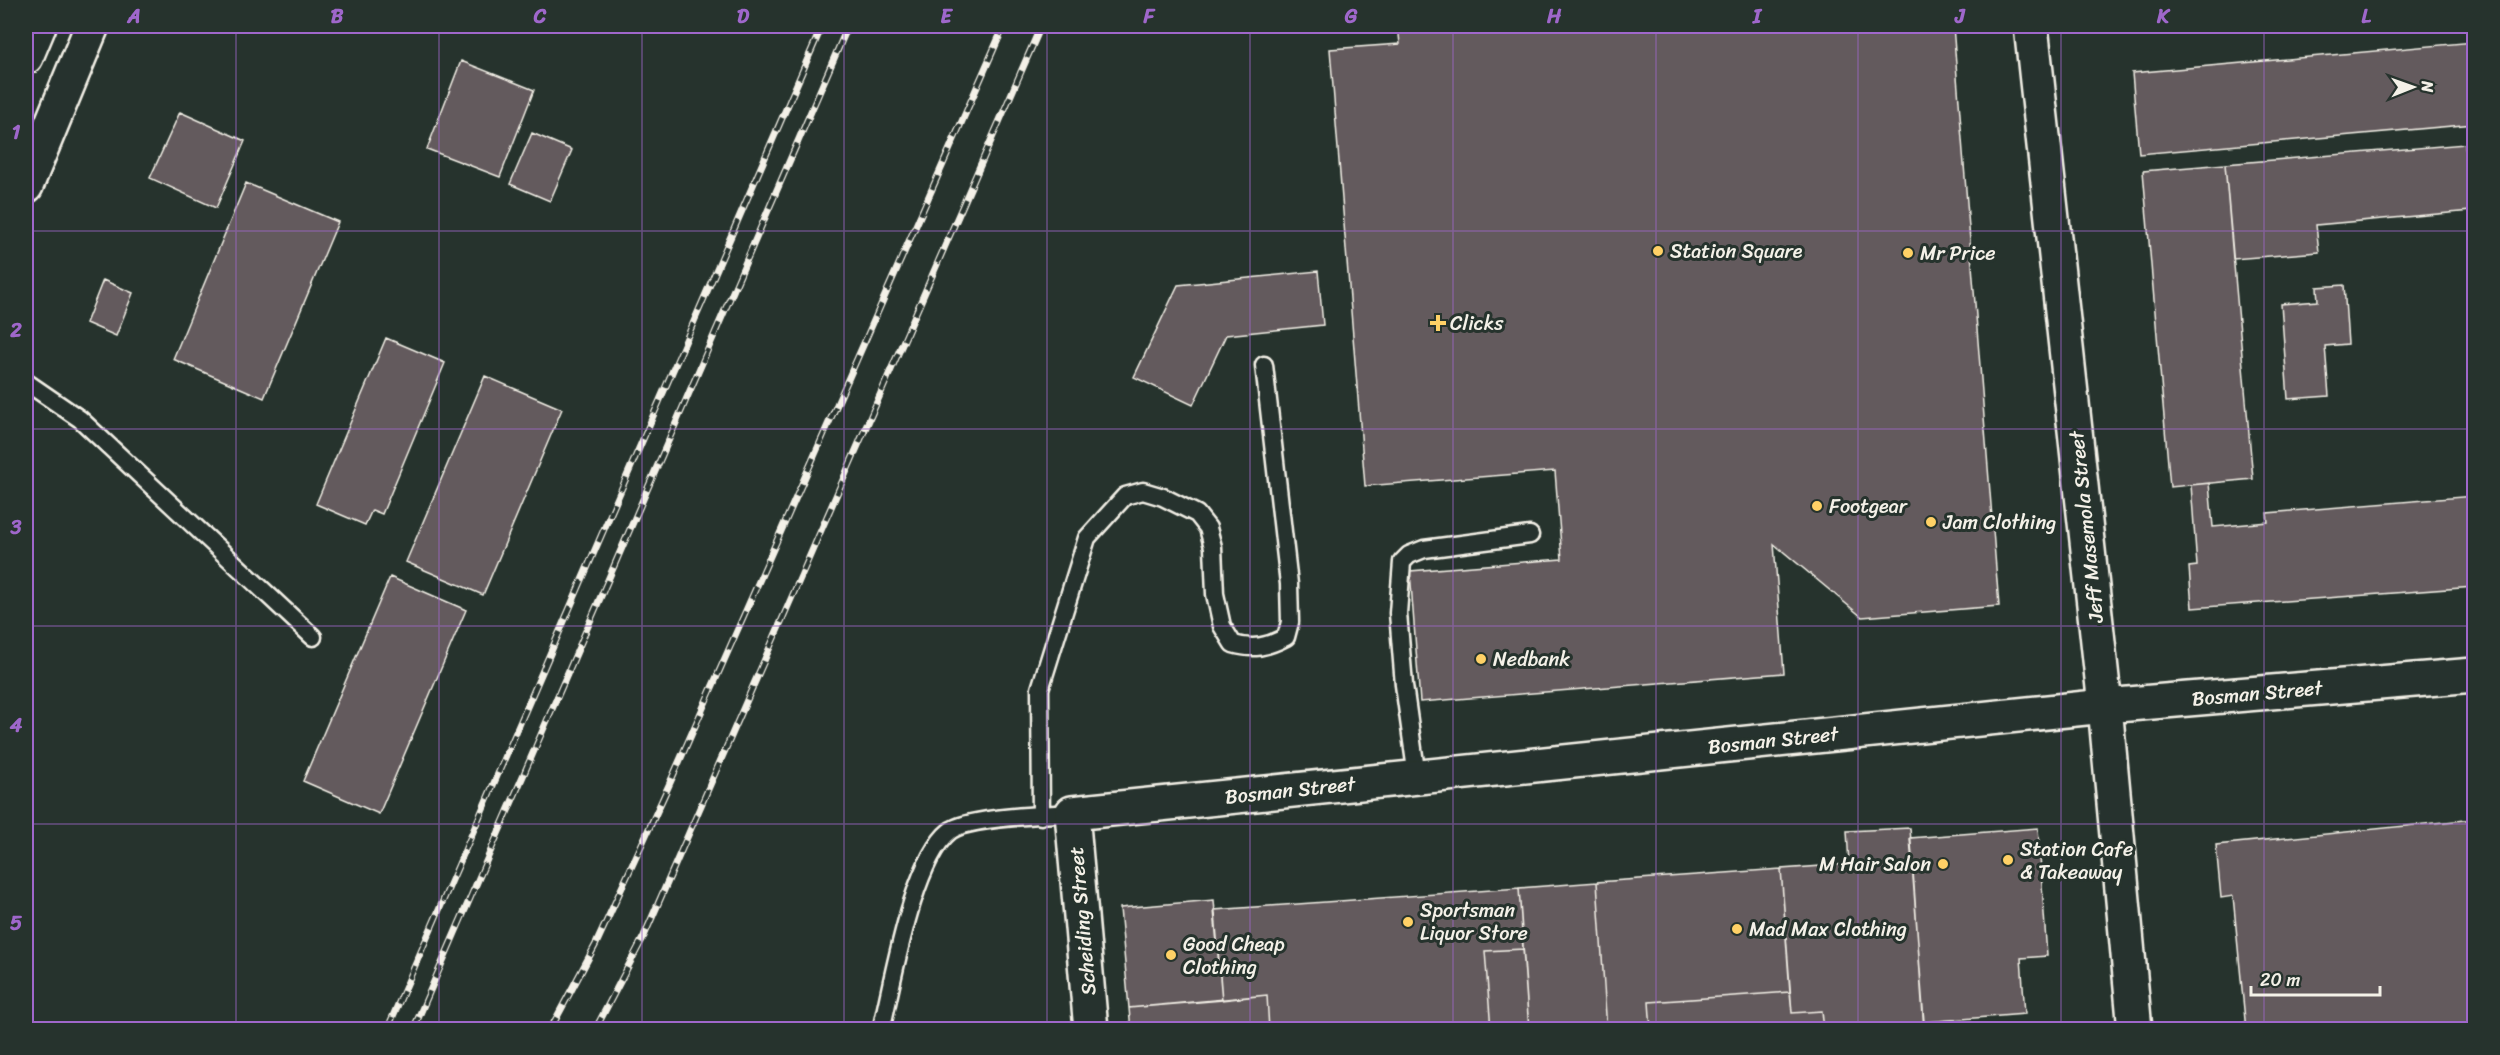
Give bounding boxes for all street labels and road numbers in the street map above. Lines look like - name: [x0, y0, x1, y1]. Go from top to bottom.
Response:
- street label: Jeff Masemola Street: [2059, 428, 2114, 625]
- street label: Bosman Street: [2190, 670, 2325, 717]
- street label: Bosman Street: [1706, 716, 1841, 765]
- street label: Bosman Street: [1223, 766, 1358, 815]
- street label: Scheiding Street: [1059, 845, 1106, 997]

